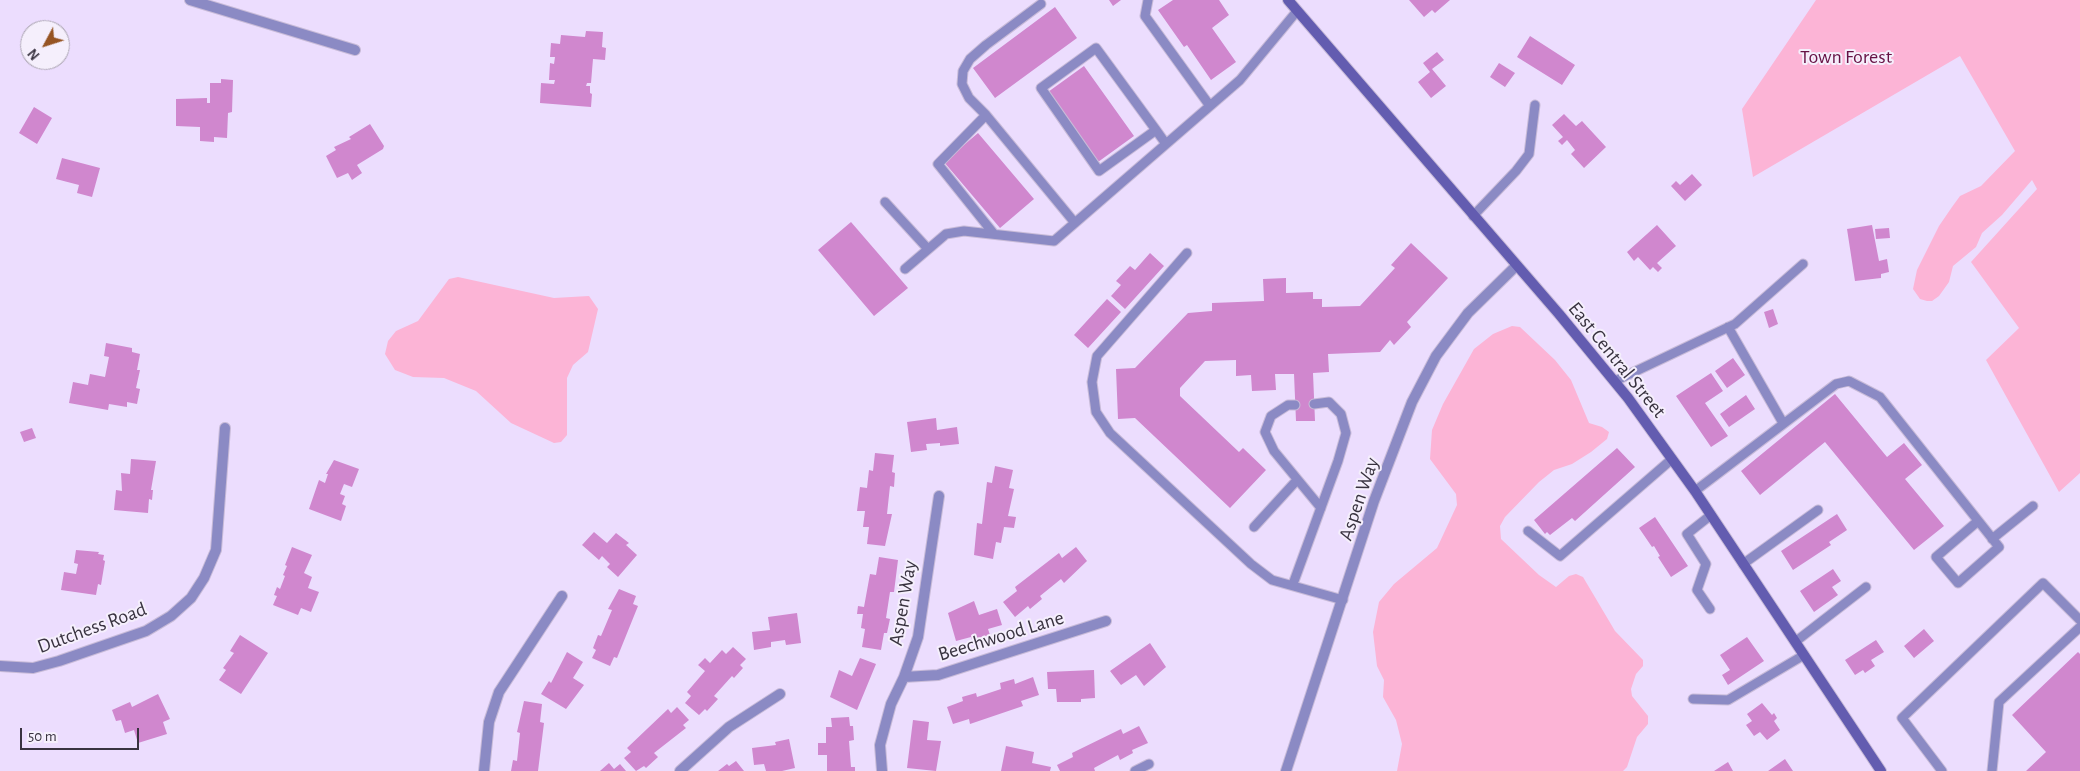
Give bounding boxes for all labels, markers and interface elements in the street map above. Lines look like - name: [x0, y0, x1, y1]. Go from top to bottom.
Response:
- north arrow: [20, 20, 70, 70]
- park label: Town Forest: [1800, 45, 1892, 69]
- text: N: [26, 46, 43, 62]
- street label: East Central Street: [1563, 297, 1671, 423]
- street label: Aspen Way: [1334, 454, 1384, 544]
- street label: Aspen Way: [884, 558, 922, 648]
- street label: Dutchess Road: [34, 597, 150, 659]
- street label: Beechwood Lane: [935, 606, 1067, 666]
- scale bar: [22, 718, 141, 750]
- text: 50 m: [28, 729, 57, 744]

